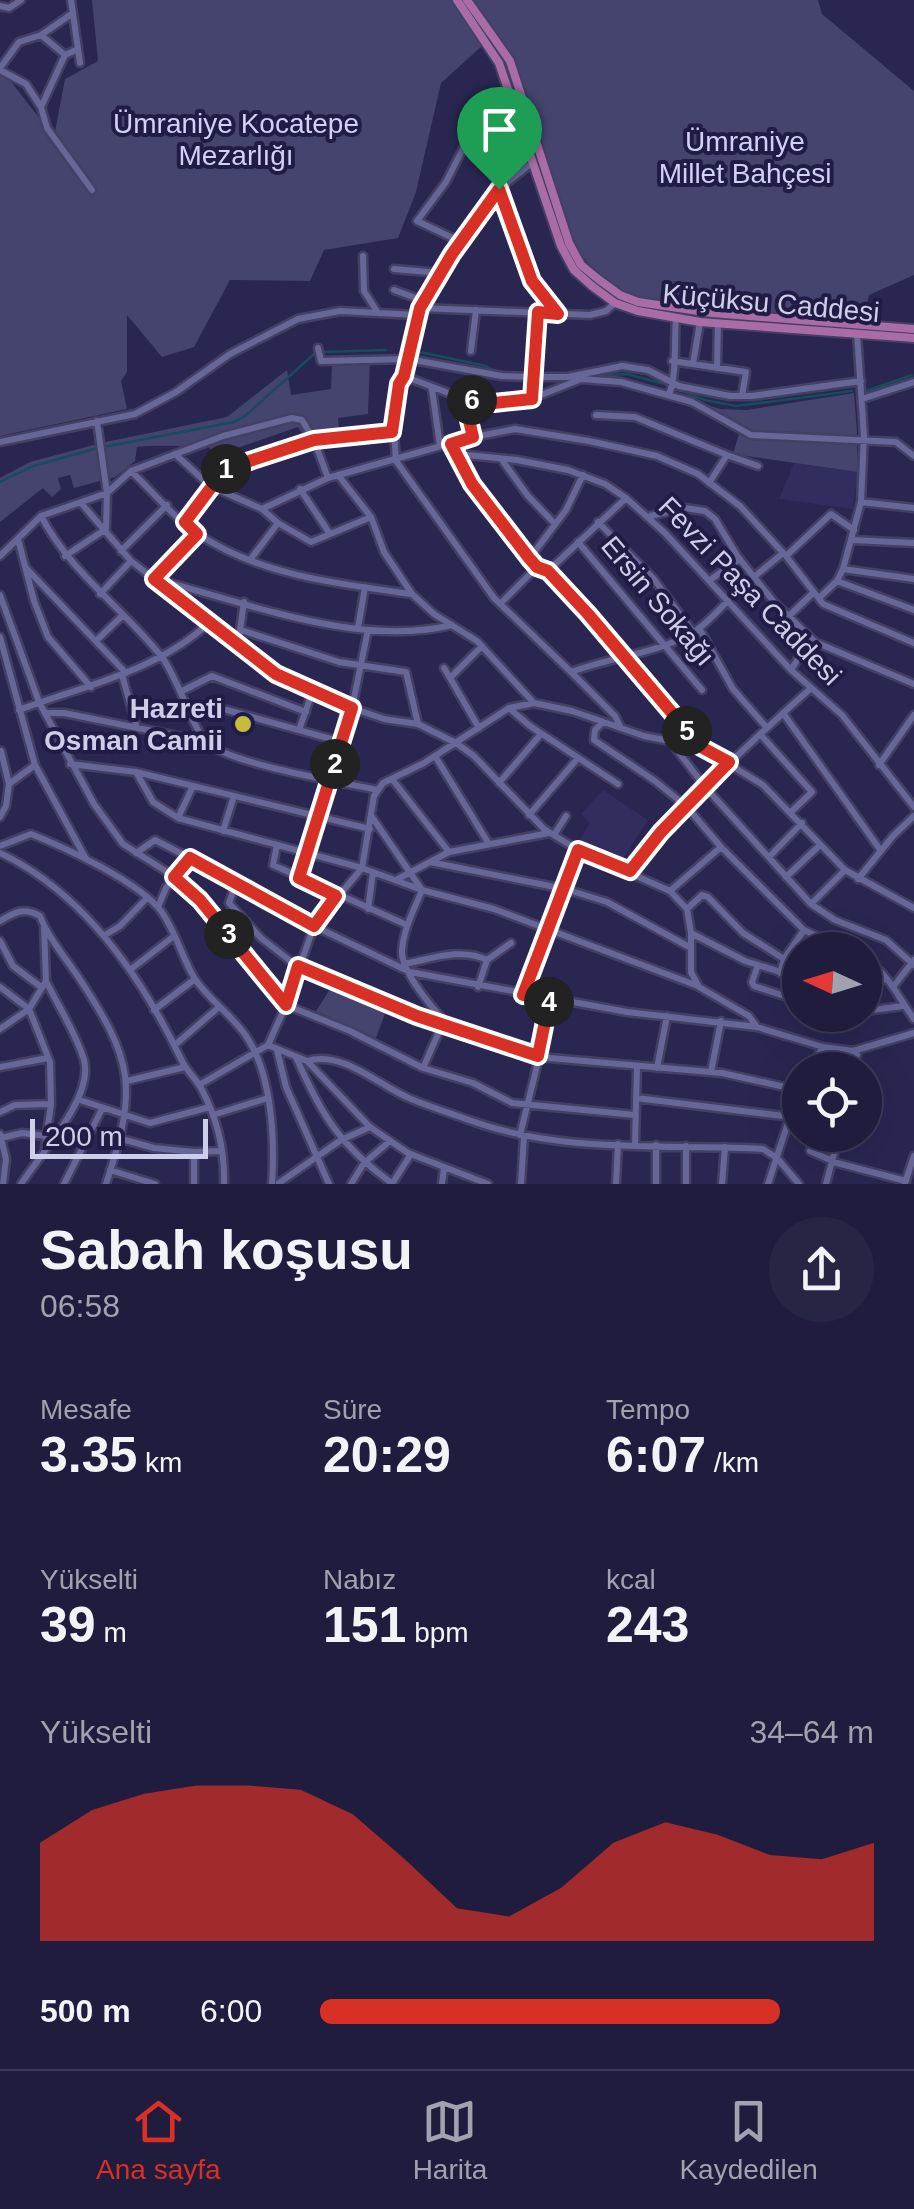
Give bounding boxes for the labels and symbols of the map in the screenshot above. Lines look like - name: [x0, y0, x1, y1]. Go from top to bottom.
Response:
- pin: [457, 87, 542, 190]
- park label: Ümraniye Kocatepe Mezarlığı: [113, 108, 359, 171]
- park label: Ümraniye Millet Bahçesi: [659, 126, 831, 189]
- street label: Küçüksu Caddesi: [661, 278, 881, 328]
- pin: 6: [447, 375, 497, 425]
- pin: 1: [201, 444, 251, 494]
- street label: Fevzi Paşa Caddesi: [652, 491, 848, 691]
- street label: Ersin Sokağı: [595, 530, 721, 672]
- place label: Hazreti Osman Camii: [44, 693, 223, 756]
- pin: 5: [662, 706, 712, 756]
- marker: Hazreti Osman Camii: [232, 713, 254, 735]
- pin: 2: [310, 739, 360, 789]
- pin: 3: [204, 909, 254, 959]
- north arrow: [782, 932, 882, 1032]
- pin: 4: [524, 977, 574, 1027]
- scale bar: [30, 1114, 208, 1158]

